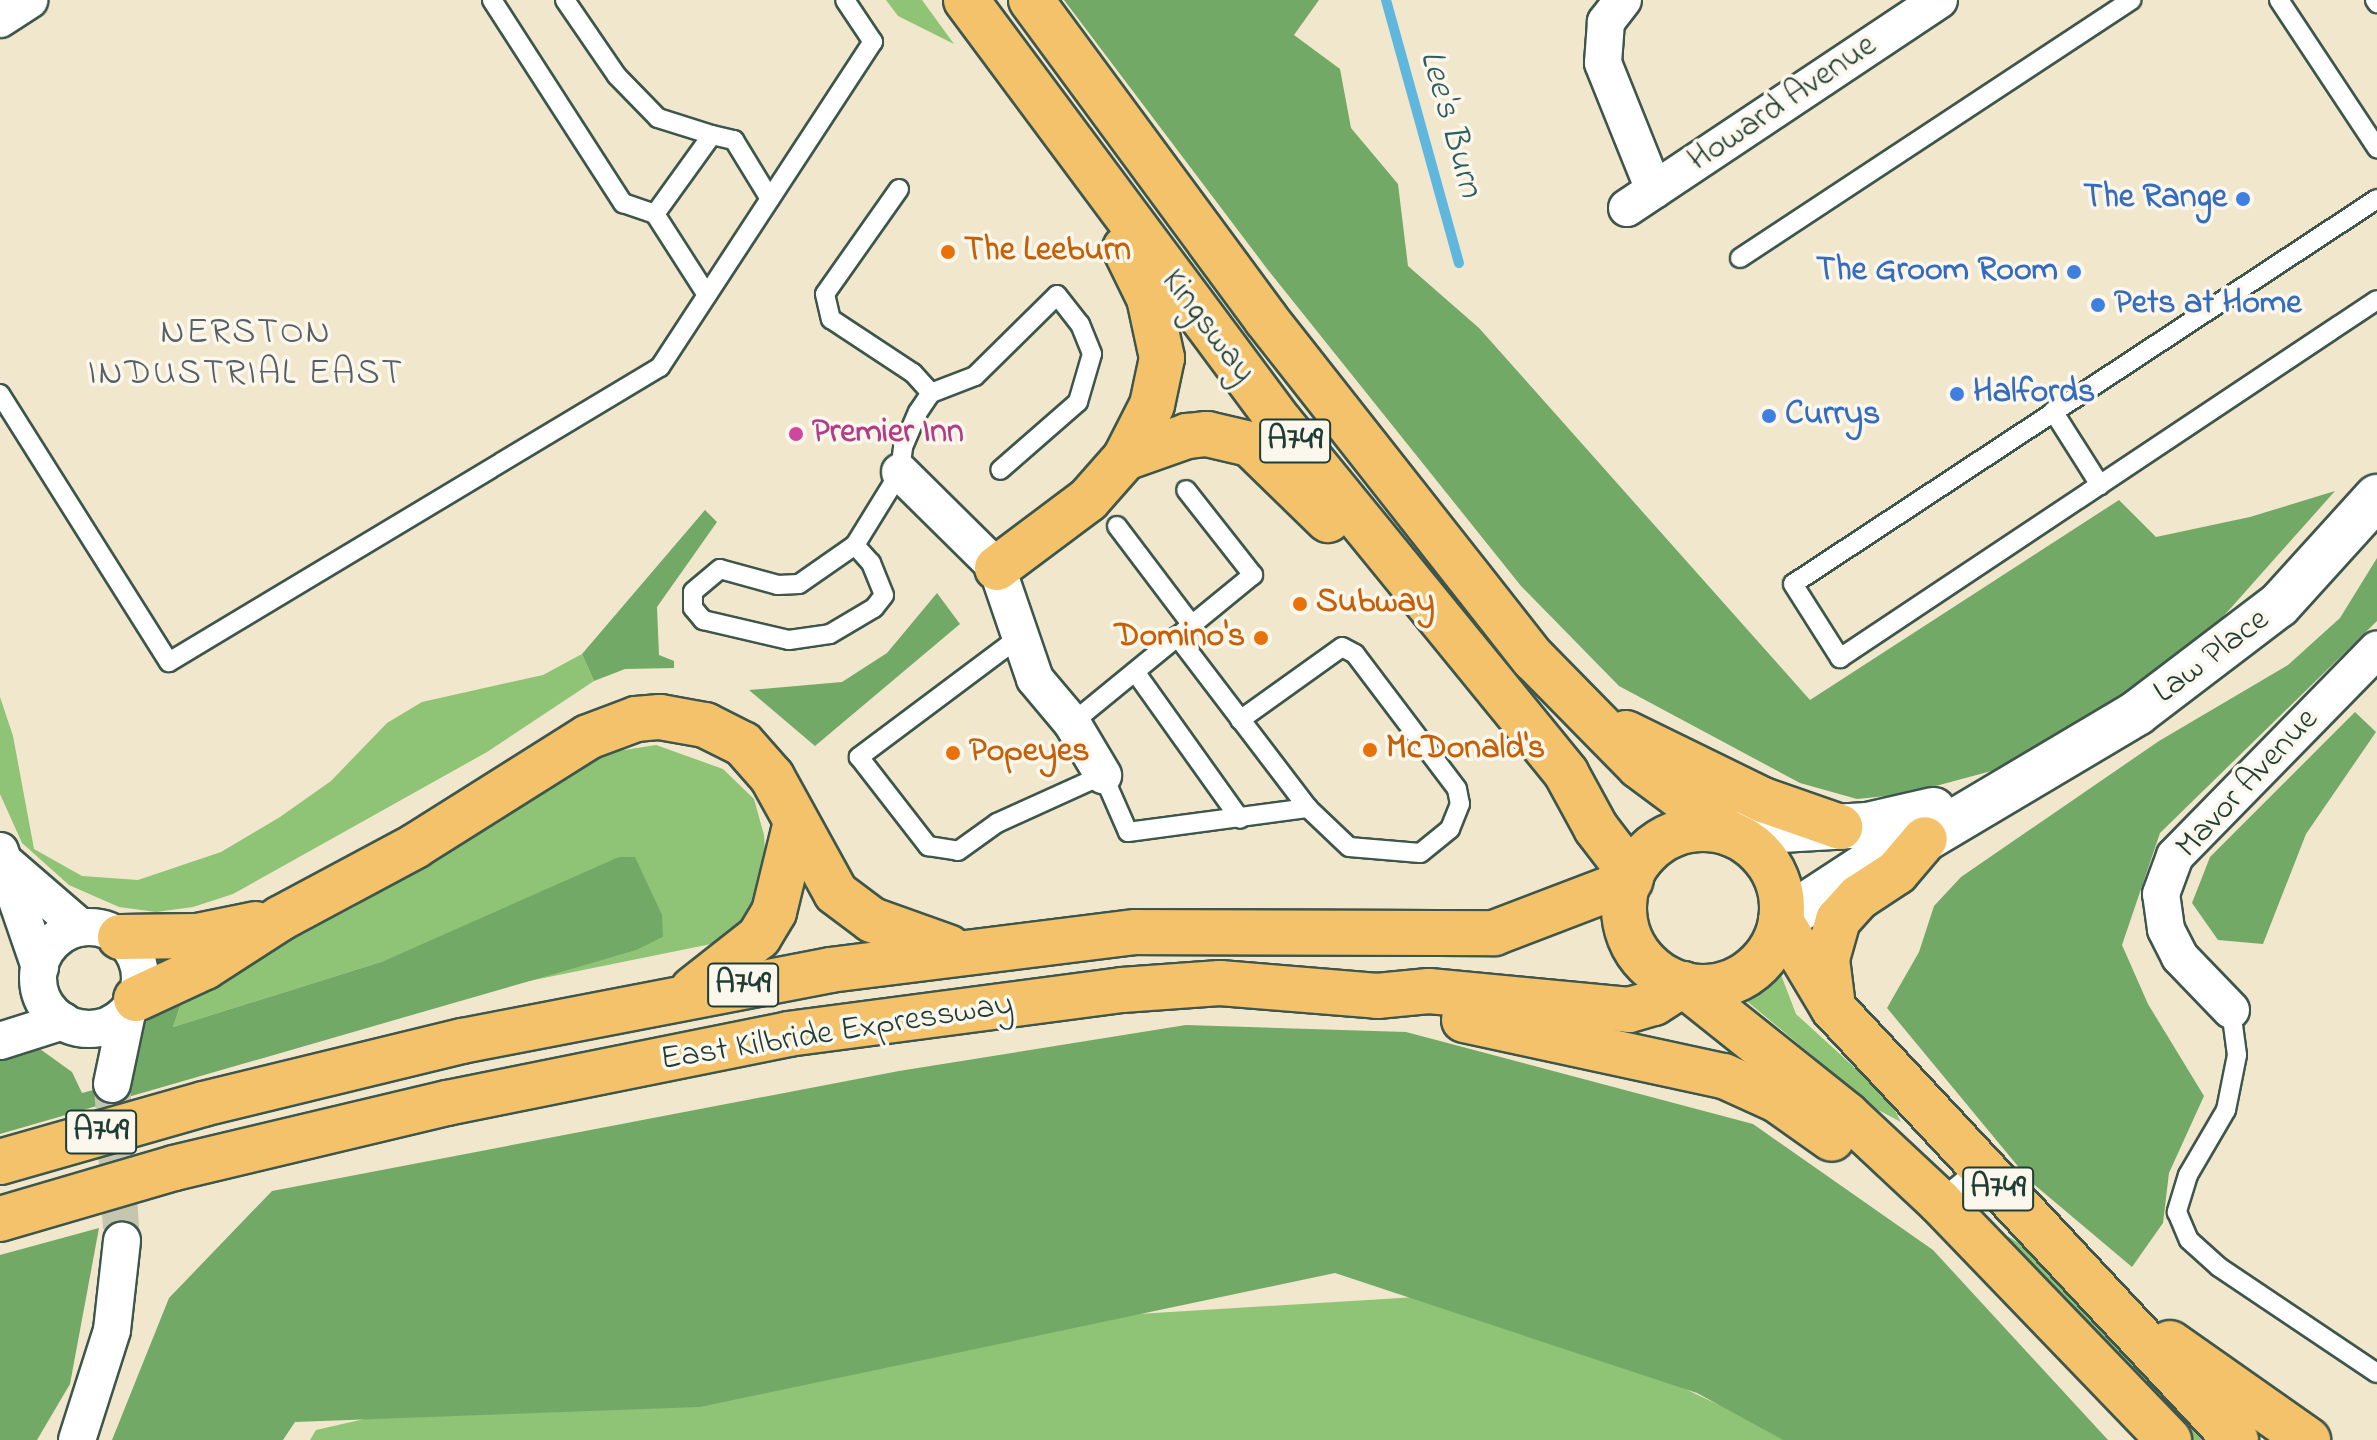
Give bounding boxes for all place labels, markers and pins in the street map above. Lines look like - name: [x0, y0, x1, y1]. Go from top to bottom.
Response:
- place label: The Range: [2083, 179, 2227, 219]
- marker: The Range: [2234, 190, 2252, 208]
- place label: The Leeburn: [964, 232, 1131, 272]
- marker: The Leeburn: [939, 243, 957, 261]
- place label: The Groom Room: [1816, 252, 2058, 292]
- marker: The Groom Room: [2065, 263, 2083, 281]
- place label: Pets at Home: [2114, 285, 2301, 325]
- marker: Pets at Home: [2089, 296, 2107, 314]
- place label: Halfords: [1973, 374, 2095, 414]
- marker: Halfords: [1948, 385, 1966, 403]
- place label: Currys: [1785, 396, 1880, 436]
- marker: Currys: [1760, 407, 1778, 425]
- place label: Premier Inn: [812, 414, 964, 454]
- marker: Premier Inn: [787, 425, 805, 443]
- place label: Subway: [1316, 584, 1435, 624]
- marker: Subway: [1291, 595, 1309, 613]
- place label: Domino's: [1115, 618, 1245, 658]
- marker: Domino's: [1252, 629, 1270, 647]
- place label: McDonald's: [1386, 730, 1545, 770]
- place label: Popeyes: [969, 733, 1089, 773]
- marker: McDonald's: [1361, 741, 1379, 759]
- marker: Popeyes: [944, 744, 962, 762]

